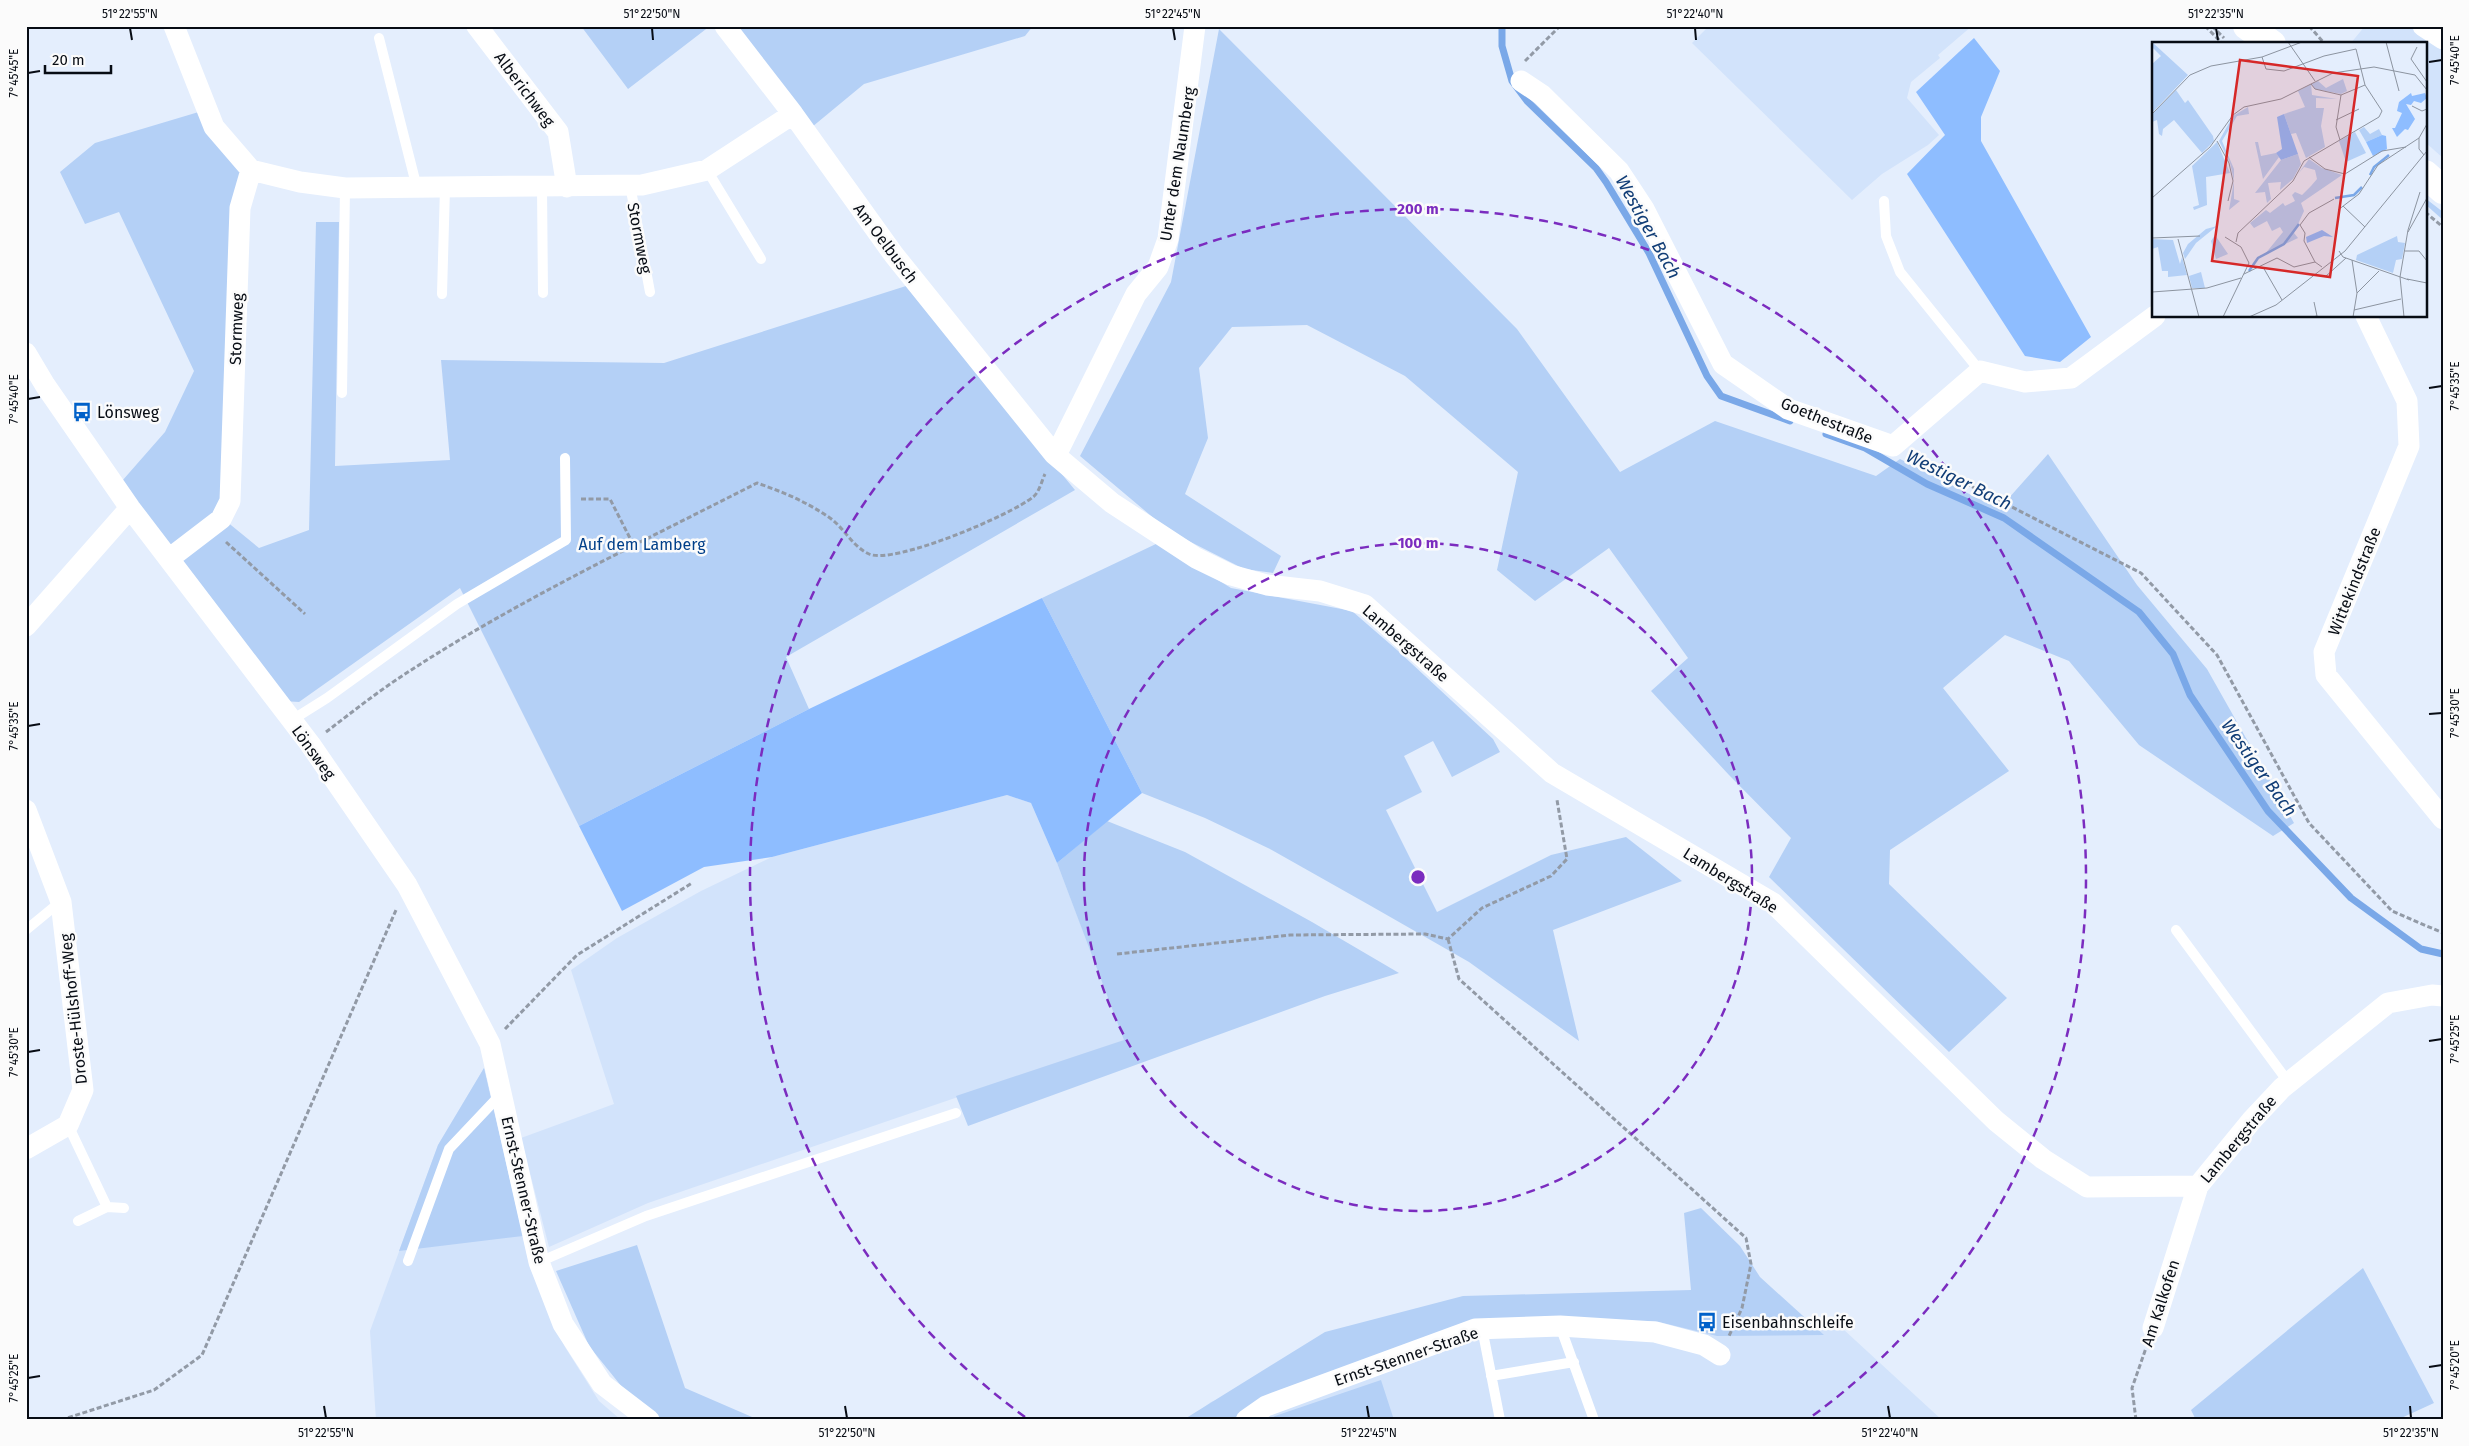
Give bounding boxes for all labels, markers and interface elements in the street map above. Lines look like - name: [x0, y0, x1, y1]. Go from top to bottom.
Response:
- text: 51°22'55"N: [102, 7, 158, 21]
- text: 51°22'50"N: [624, 7, 680, 21]
- text: 51°22'45"N: [1145, 7, 1201, 21]
- text: 51°22'40"N: [1667, 7, 1723, 21]
- text: 51°22'35"N: [2188, 7, 2244, 21]
- text: 7°45'40"E: [2448, 35, 2462, 85]
- scale bar: [45, 42, 111, 74]
- inset map: [2152, 42, 2426, 318]
- street label: Alberichweg: [490, 48, 559, 131]
- text: 7°45'45"E: [7, 49, 21, 97]
- text: 20 m: [52, 51, 85, 69]
- street label: Unter dem Naumberg: [1156, 85, 1199, 243]
- water label: Westiger Bach: [1611, 171, 1685, 283]
- street label: Am Oelbusch: [849, 200, 922, 287]
- text: 200 m: [1397, 200, 1439, 218]
- street label: Stormweg: [623, 201, 656, 276]
- street label: Stormweg: [226, 292, 247, 365]
- text: 7°45'35"E: [2448, 361, 2462, 411]
- text: 7°45'40"E: [7, 374, 21, 424]
- street label: Goethestraße: [1778, 393, 1876, 448]
- bus stop icon: Lönsweg: [71, 401, 93, 423]
- place label: Lönsweg: [97, 403, 160, 422]
- water label: Westiger Bach: [1903, 445, 2015, 515]
- street label: Wittekindstraße: [2324, 524, 2385, 638]
- text: 100 m: [1398, 534, 1438, 552]
- park label: Auf dem Lamberg: [578, 535, 706, 554]
- street label: Lambergstraße: [1359, 601, 1453, 686]
- text: 7°45'30"E: [2448, 688, 2462, 738]
- text: 7°45'35"E: [7, 701, 21, 751]
- water label: Westiger Bach: [2216, 715, 2302, 821]
- street label: Lönsweg: [288, 722, 340, 784]
- street label: Lambergstraße: [1680, 844, 1782, 917]
- centre of rings: [1409, 868, 1427, 886]
- street label: Droste-Hülshoff-Weg: [56, 932, 91, 1085]
- text: 7°45'25"E: [2448, 1014, 2462, 1064]
- text: 7°45'30"E: [7, 1027, 21, 1077]
- street label: Lambergstraße: [2196, 1092, 2280, 1187]
- street label: Ernst-Stenner-Straße: [497, 1114, 550, 1266]
- street label: Am Kalkofen: [2137, 1257, 2183, 1349]
- bus stop icon: Eisenbahnschleife: [1696, 1311, 1718, 1333]
- place label: Eisenbahnschleife: [1722, 1313, 1854, 1332]
- street label: Ernst-Stenner-Straße: [1332, 1323, 1481, 1390]
- text: 7°45'20"E: [2448, 1340, 2462, 1390]
- text: 7°45'25"E: [7, 1353, 21, 1403]
- text: 51°22'55"N: [298, 1426, 354, 1440]
- text: 51°22'50"N: [819, 1426, 875, 1440]
- text: 51°22'45"N: [1341, 1426, 1397, 1440]
- text: 51°22'40"N: [1862, 1426, 1918, 1440]
- text: 51°22'35"N: [2383, 1426, 2439, 1440]

